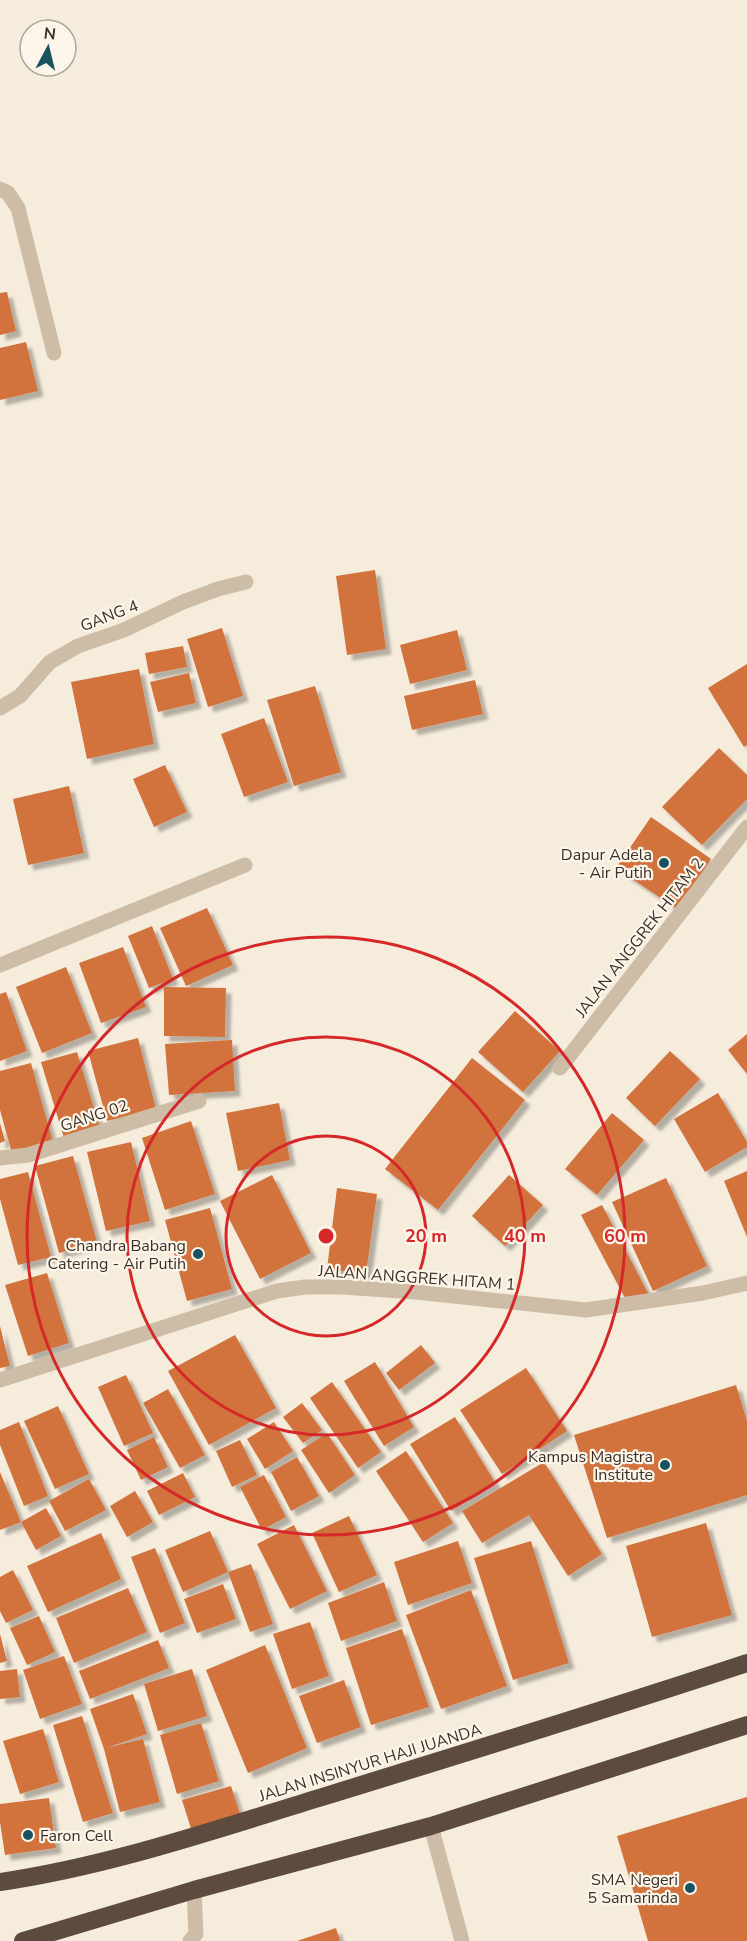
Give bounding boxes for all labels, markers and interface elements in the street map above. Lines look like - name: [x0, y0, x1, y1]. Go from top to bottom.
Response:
- north arrow: [18, 18, 78, 78]
- text: N: [42, 22, 57, 46]
- street label: GANG 4: [77, 595, 142, 637]
- place label: Dapur Adela - Air Putih: [561, 844, 652, 884]
- street label: JALAN ANGGREK HITAM 2: [570, 853, 709, 1023]
- marker: Dapur Adela - Air Putih: [657, 856, 671, 870]
- street label: GANG 02: [58, 1095, 131, 1137]
- text: 20 m: [405, 1224, 447, 1248]
- text: 40 m: [504, 1224, 546, 1248]
- text: 60 m: [604, 1224, 646, 1248]
- centre of rings: [316, 1226, 336, 1246]
- place label: Chandra Babang Catering - Air Putih: [47, 1235, 186, 1275]
- marker: Chandra Babang Catering - Air Putih: [191, 1247, 205, 1261]
- street label: JALAN ANGGREK HITAM 1: [317, 1260, 516, 1296]
- place label: Kampus Magistra Institute: [528, 1446, 653, 1486]
- marker: Kampus Magistra Institute: [658, 1458, 672, 1472]
- street label: JALAN INSINYUR HAJI JUANDA: [255, 1718, 485, 1808]
- place label: Faron Cell: [40, 1825, 113, 1847]
- marker: Faron Cell: [21, 1828, 35, 1842]
- place label: SMA Negeri 5 Samarinda: [587, 1869, 678, 1909]
- marker: SMA Negeri 5 Samarinda: [683, 1881, 697, 1895]

